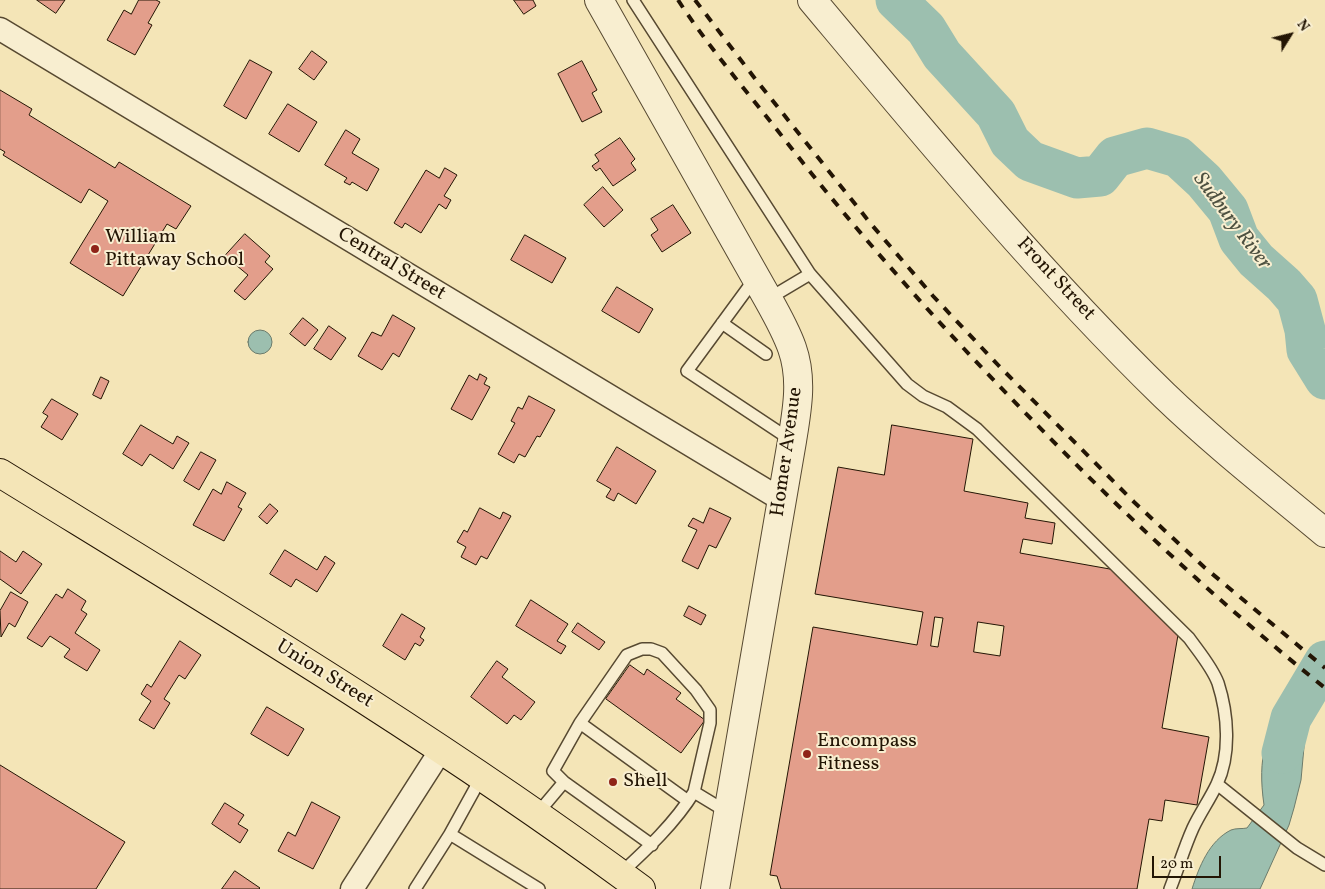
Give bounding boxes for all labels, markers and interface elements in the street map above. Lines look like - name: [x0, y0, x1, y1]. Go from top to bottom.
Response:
- north arrow: [1265, 10, 1315, 60]
- text: N: [1292, 16, 1313, 36]
- water label: Sudbury River: [1186, 168, 1276, 276]
- street label: Central Street: [332, 223, 450, 307]
- place label: William Pittaway School: [105, 226, 244, 273]
- street label: Front Street: [1010, 233, 1100, 327]
- marker: William Pittaway School: [89, 243, 101, 255]
- street label: Homer Avenue: [767, 386, 809, 518]
- street label: Union Street: [271, 636, 377, 714]
- place label: Encompass Fitness: [817, 730, 917, 777]
- marker: Encompass Fitness: [801, 748, 813, 760]
- place label: Shell: [623, 770, 667, 794]
- marker: Shell: [607, 776, 619, 788]
- scale bar: [1155, 846, 1224, 878]
- text: 20 m: [1160, 854, 1193, 875]

